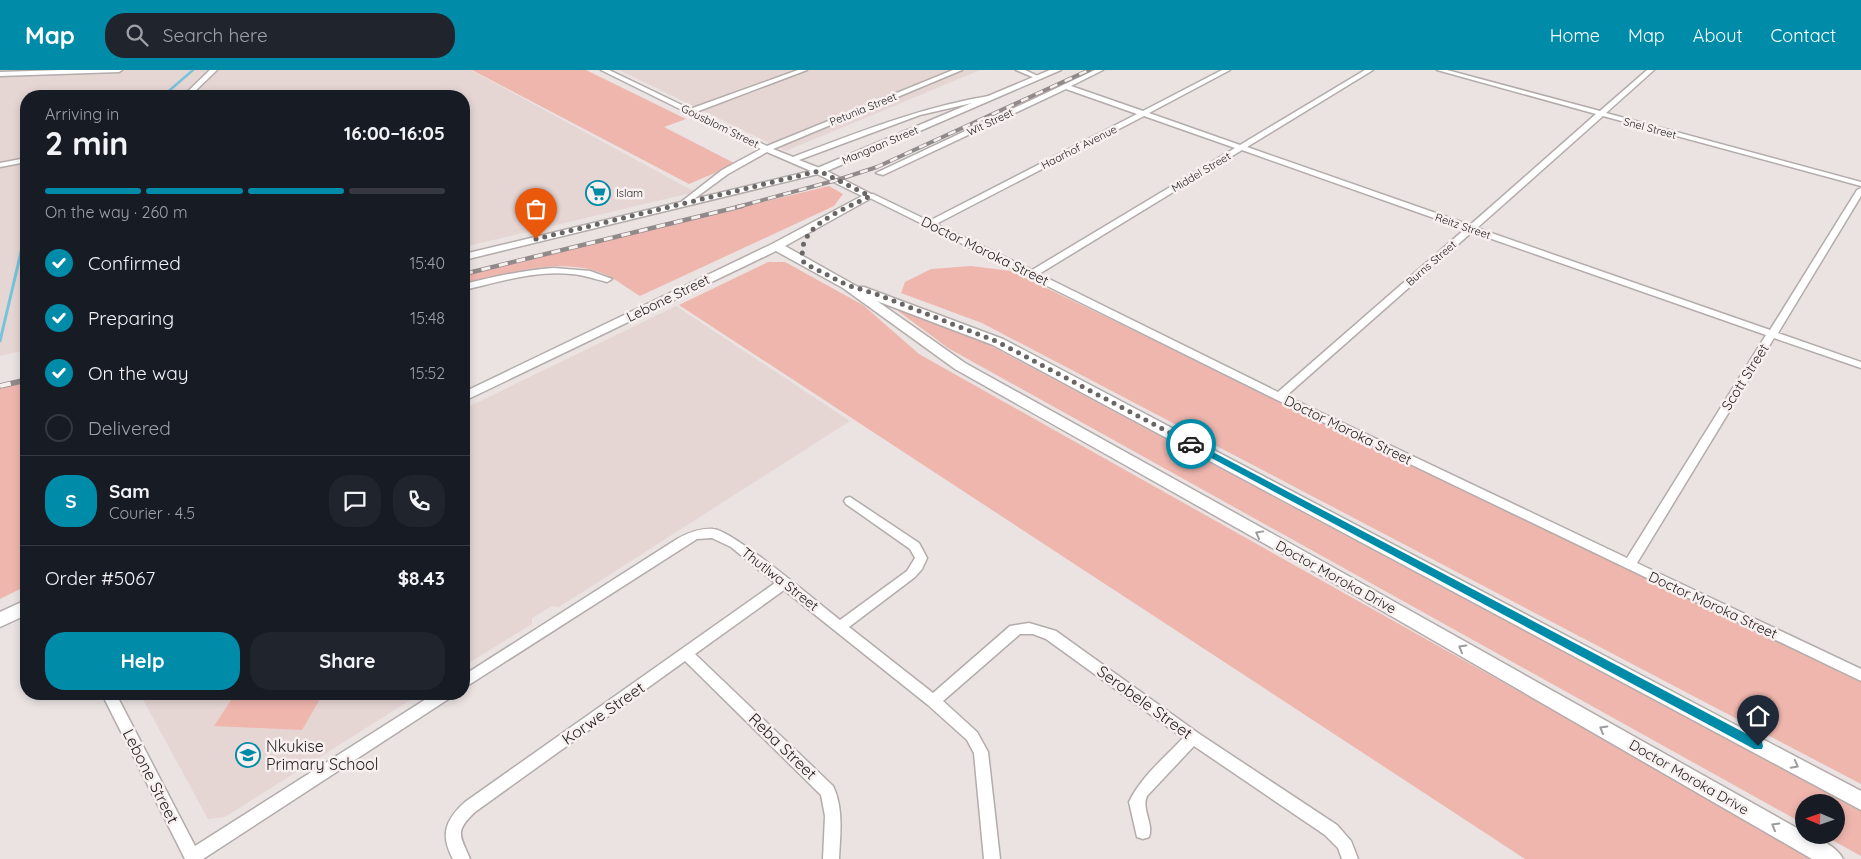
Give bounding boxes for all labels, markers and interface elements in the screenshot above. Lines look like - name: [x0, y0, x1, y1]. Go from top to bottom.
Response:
- search box: [105, 13, 455, 58]
- text: Map: [25, 20, 75, 50]
- icon: search: [123, 21, 151, 49]
- text: Search here: [163, 23, 268, 47]
- text: Home: [1550, 24, 1600, 47]
- text: Map: [1628, 24, 1665, 47]
- text: About: [1693, 24, 1743, 47]
- text: Contact: [1771, 24, 1836, 47]
- street label: Petunia Street: [827, 89, 899, 129]
- street label: Gousblom Street: [679, 101, 761, 151]
- text: Arriving in: [45, 104, 119, 124]
- street label: Wit Street: [964, 105, 1016, 139]
- street label: Snel Street: [1622, 114, 1678, 142]
- text: 16:00–16:05: [344, 121, 445, 145]
- street label: Mangaan Street: [840, 122, 921, 167]
- street label: Haarhof Avenue: [1039, 122, 1119, 172]
- text: 2 min: [45, 123, 128, 163]
- street label: Middel Street: [1169, 149, 1233, 195]
- supermarket icon: Islam: [585, 180, 611, 206]
- place label: Islam: [616, 186, 643, 200]
- pin: [515, 188, 557, 239]
- icon: bag: [522, 195, 550, 223]
- text: On the way · 260 m: [45, 202, 187, 222]
- street label: Reitz Street: [1433, 210, 1493, 242]
- street label: Doctor Moroka Street: [918, 212, 1052, 290]
- street label: Burns Street: [1403, 237, 1459, 289]
- icon: check: [45, 249, 73, 277]
- text: Confirmed: [88, 251, 181, 275]
- text: 15:40: [409, 253, 445, 273]
- street label: Lebone Street: [623, 270, 713, 326]
- icon: check: [45, 304, 73, 332]
- text: Preparing: [88, 306, 174, 330]
- text: 15:48: [410, 308, 445, 328]
- street label: Scott Street: [1717, 340, 1773, 414]
- icon: check: [45, 359, 73, 387]
- text: On the way: [88, 361, 189, 385]
- text: 15:52: [410, 363, 445, 383]
- street label: Doctor Moroka Street: [1281, 391, 1415, 469]
- text: Delivered: [88, 416, 171, 440]
- courier: [1166, 419, 1216, 469]
- icon: car: [1177, 430, 1205, 458]
- button: chat: [329, 475, 381, 527]
- button: phone: [393, 475, 445, 527]
- text: Sam: [109, 479, 150, 503]
- text: S: [65, 489, 77, 513]
- text: Courier · 4.5: [109, 503, 195, 523]
- one-way arrow: [1256, 530, 1265, 540]
- street label: Doctor Moroka Drive: [1272, 536, 1400, 618]
- street label: Thutlwa Street: [738, 543, 822, 615]
- text: Order #5067: [45, 566, 155, 590]
- text: $8.43: [398, 566, 445, 590]
- street label: Doctor Moroka Street: [1646, 567, 1780, 643]
- button: Help: [45, 632, 240, 690]
- button: Share: [250, 632, 445, 690]
- one-way arrow: [1458, 645, 1467, 655]
- street label: Serobele Street: [1093, 661, 1197, 743]
- street label: Korwe Street: [558, 677, 648, 749]
- pin: [1737, 695, 1779, 746]
- icon: home: [1744, 702, 1772, 730]
- street label: Reba Street: [745, 709, 821, 783]
- street label: Lebone Street: [119, 725, 183, 827]
- one-way arrow: [1599, 725, 1608, 735]
- street label: Doctor Moroka Drive: [1626, 735, 1752, 819]
- place label: Nkukise Primary School: [266, 736, 378, 774]
- school or university icon: Nkukise Primary School: [235, 742, 261, 768]
- one-way arrow: [1790, 759, 1799, 769]
- north arrow: [1795, 794, 1845, 844]
- map controls: [1795, 794, 1845, 844]
- one-way arrow: [1771, 823, 1780, 833]

